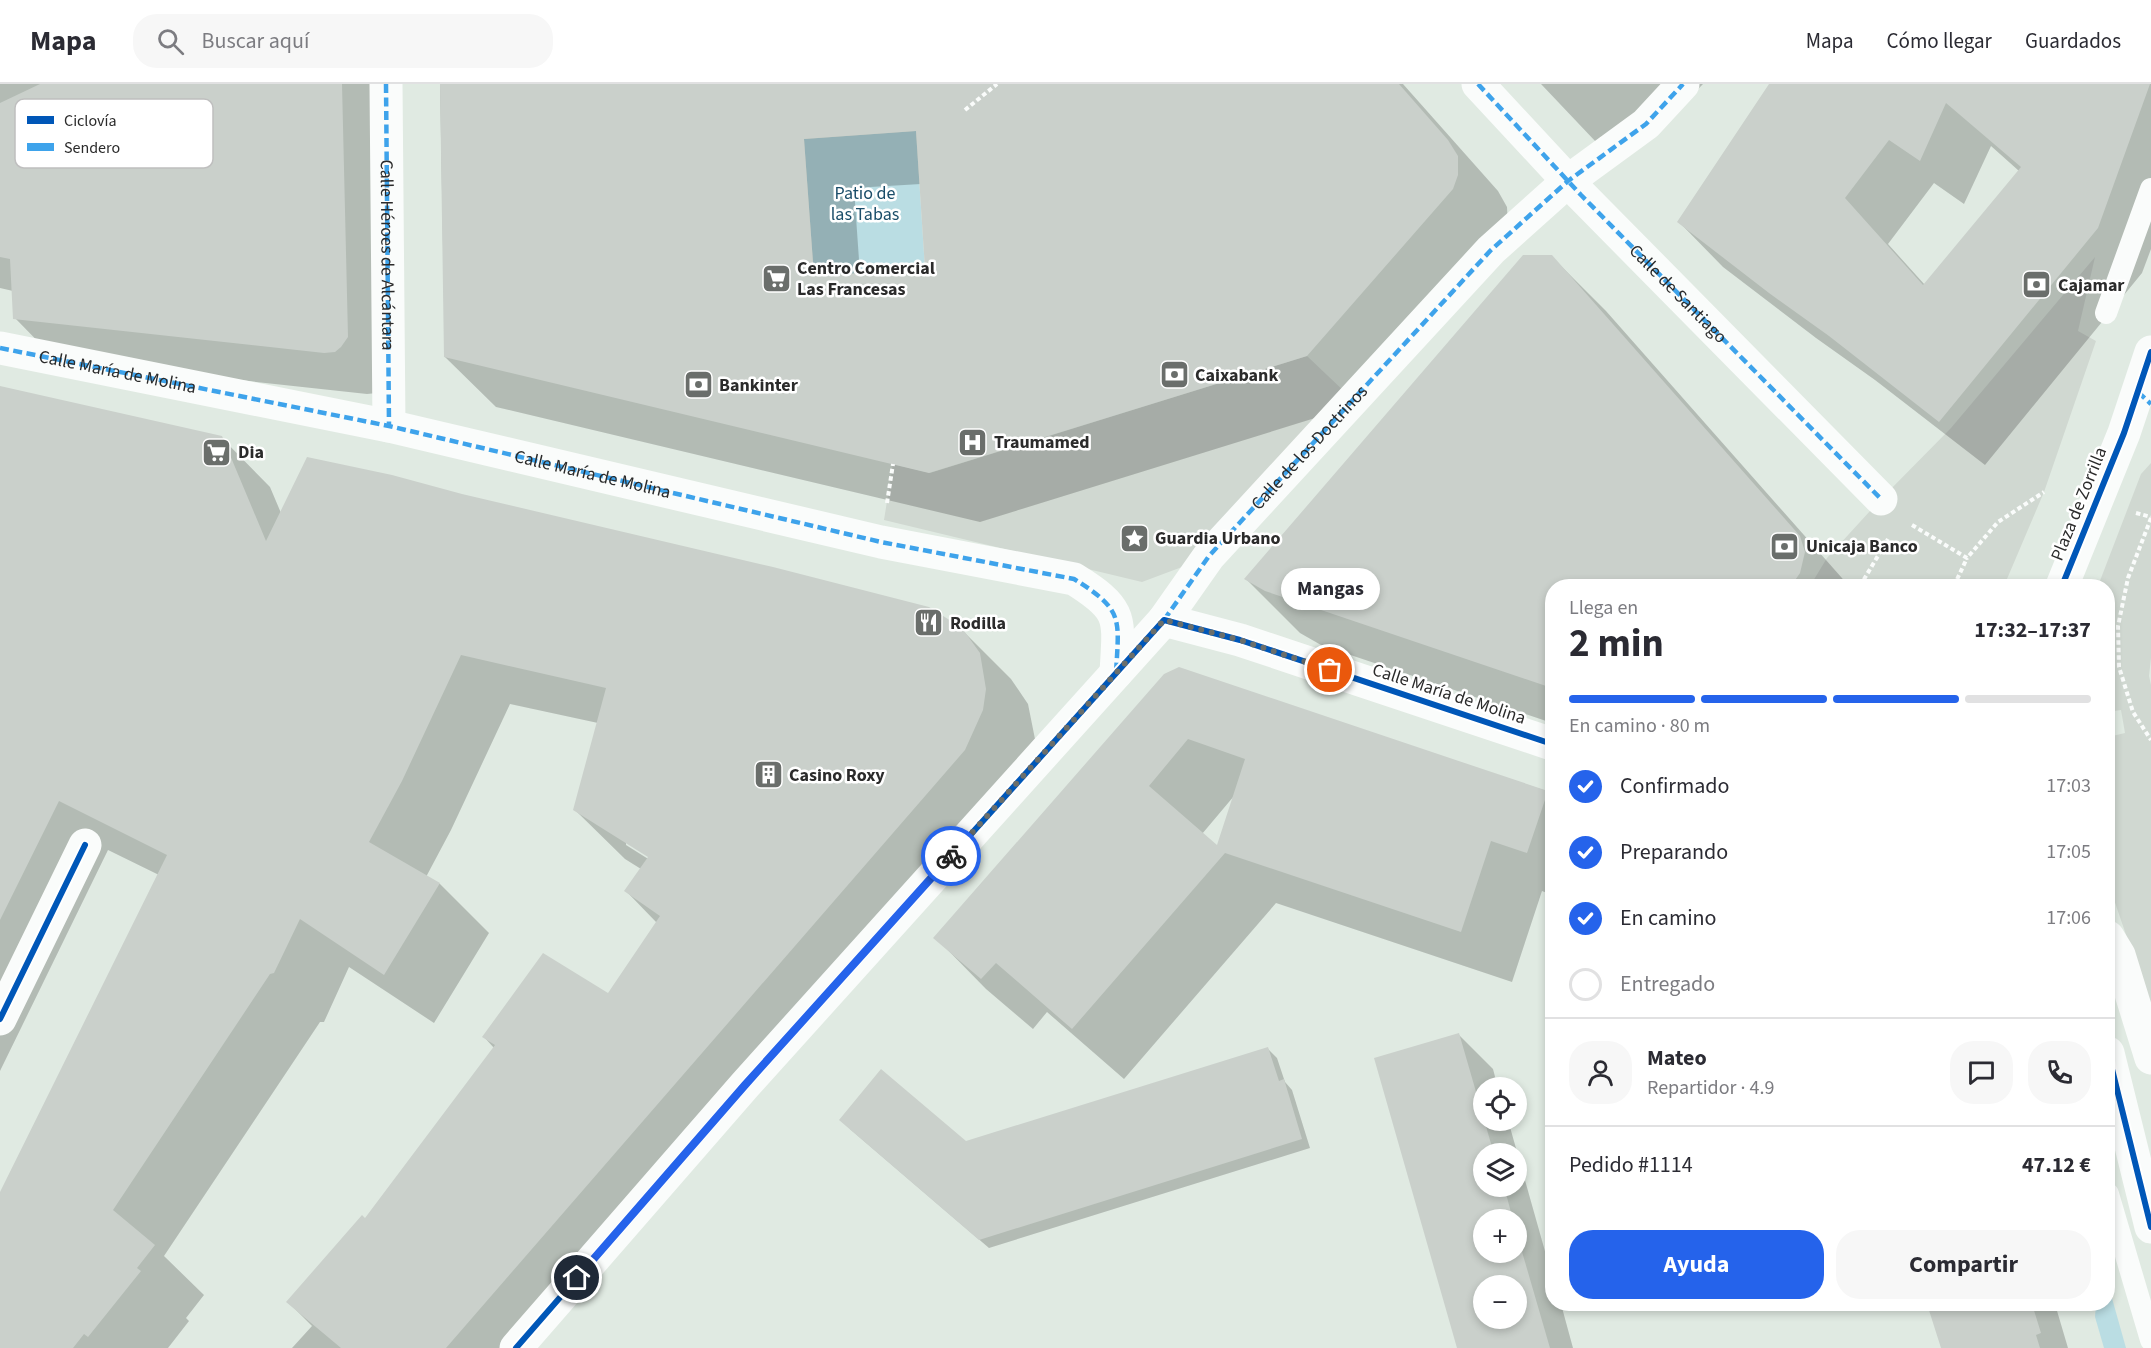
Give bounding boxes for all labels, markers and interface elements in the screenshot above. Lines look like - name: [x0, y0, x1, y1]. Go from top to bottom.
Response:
- search box: [133, 14, 553, 68]
- text: Mapa: [30, 21, 97, 61]
- icon: search: [154, 25, 187, 58]
- text: Buscar aquí: [202, 25, 309, 57]
- text: Mapa: [1806, 26, 1854, 56]
- text: Cómo llegar: [1887, 26, 1992, 56]
- text: Guardados: [2025, 26, 2121, 56]
- legend: [15, 99, 213, 168]
- text: Ciclovía: [64, 110, 117, 132]
- text: Sendero: [64, 137, 120, 159]
- street label: Calle Héroes de Alcántara: [374, 159, 401, 351]
- park label: Patio de las Tabas: [831, 181, 899, 227]
- street label: Calle de Santiago: [1624, 238, 1733, 349]
- place label: Centro Comercial Las Francesas: [797, 256, 935, 302]
- supermarket icon: Centro Comercial Las Francesas: [760, 262, 792, 294]
- bank icon: Cajamar: [2021, 269, 2053, 301]
- place label: Cajamar: [2058, 273, 2125, 298]
- street label: Calle María de Molina: [37, 344, 199, 400]
- bank icon: Caixabank: [1158, 359, 1190, 391]
- place label: Caixabank: [1195, 363, 1278, 388]
- bank icon: Bankinter: [682, 369, 714, 401]
- place label: Bankinter: [719, 373, 799, 398]
- street label: Calle de los Doctrinos: [1245, 379, 1373, 515]
- hospital icon: Traumamed: [957, 426, 989, 458]
- place label: Traumamed: [994, 430, 1090, 455]
- supermarket icon: Dia: [201, 436, 233, 468]
- place label: Dia: [238, 440, 264, 465]
- street label: Calle María de Molina: [512, 443, 673, 505]
- street label: Plaza de Zorrilla: [2045, 443, 2113, 565]
- place icon: Guardia Urbano: [1118, 522, 1150, 554]
- place label: Guardia Urbano: [1155, 526, 1281, 551]
- bank icon: Unicaja Banco: [1769, 530, 1801, 562]
- place label: Unicaja Banco: [1806, 534, 1918, 559]
- callout: Mangas: [1280, 568, 1380, 610]
- text: Mangas: [1297, 575, 1364, 603]
- text: Llega en: [1569, 594, 1638, 622]
- restaurant icon: Rodilla: [913, 607, 945, 639]
- place label: Rodilla: [950, 611, 1006, 636]
- text: 17:32–17:37: [1974, 614, 2091, 646]
- text: 2 min: [1569, 616, 1664, 672]
- pin: [1304, 644, 1355, 695]
- icon: bag: [1313, 653, 1346, 686]
- street label: Calle María de Molina: [1369, 657, 1529, 731]
- text: En camino · 80 m: [1569, 712, 1710, 740]
- building icon: Casino Roxy: [752, 759, 784, 791]
- place label: Casino Roxy: [789, 763, 885, 788]
- icon: check: [1569, 770, 1602, 803]
- text: Confirmado: [1620, 770, 1729, 802]
- text: 17:03: [2046, 772, 2091, 800]
- courier: [921, 826, 981, 886]
- icon: check: [1569, 836, 1602, 869]
- text: Preparando: [1620, 836, 1728, 868]
- text: 17:05: [2046, 838, 2091, 866]
- icon: bike: [935, 840, 968, 873]
- icon: check: [1569, 902, 1602, 935]
- text: En camino: [1620, 902, 1717, 934]
- text: 17:06: [2046, 904, 2091, 932]
- text: Entregado: [1620, 968, 1715, 1000]
- button: person: [1569, 1041, 1632, 1104]
- button: chat: [1950, 1041, 2013, 1104]
- button: phone: [2028, 1041, 2091, 1104]
- text: Mateo: [1647, 1042, 1707, 1074]
- text: Repartidor · 4.9: [1647, 1074, 1774, 1102]
- map controls: [1473, 1077, 1527, 1329]
- button: locate: [1473, 1077, 1527, 1131]
- button: layers: [1473, 1143, 1527, 1197]
- text: Pedido #1114: [1569, 1149, 1693, 1181]
- text: 47.12 €: [2022, 1149, 2091, 1181]
- button: +: [1473, 1209, 1527, 1263]
- button: Ayuda: [1569, 1230, 1824, 1299]
- button: Compartir: [1836, 1230, 2091, 1299]
- pin: [551, 1252, 602, 1303]
- icon: home: [560, 1261, 593, 1294]
- button: −: [1473, 1275, 1527, 1329]

